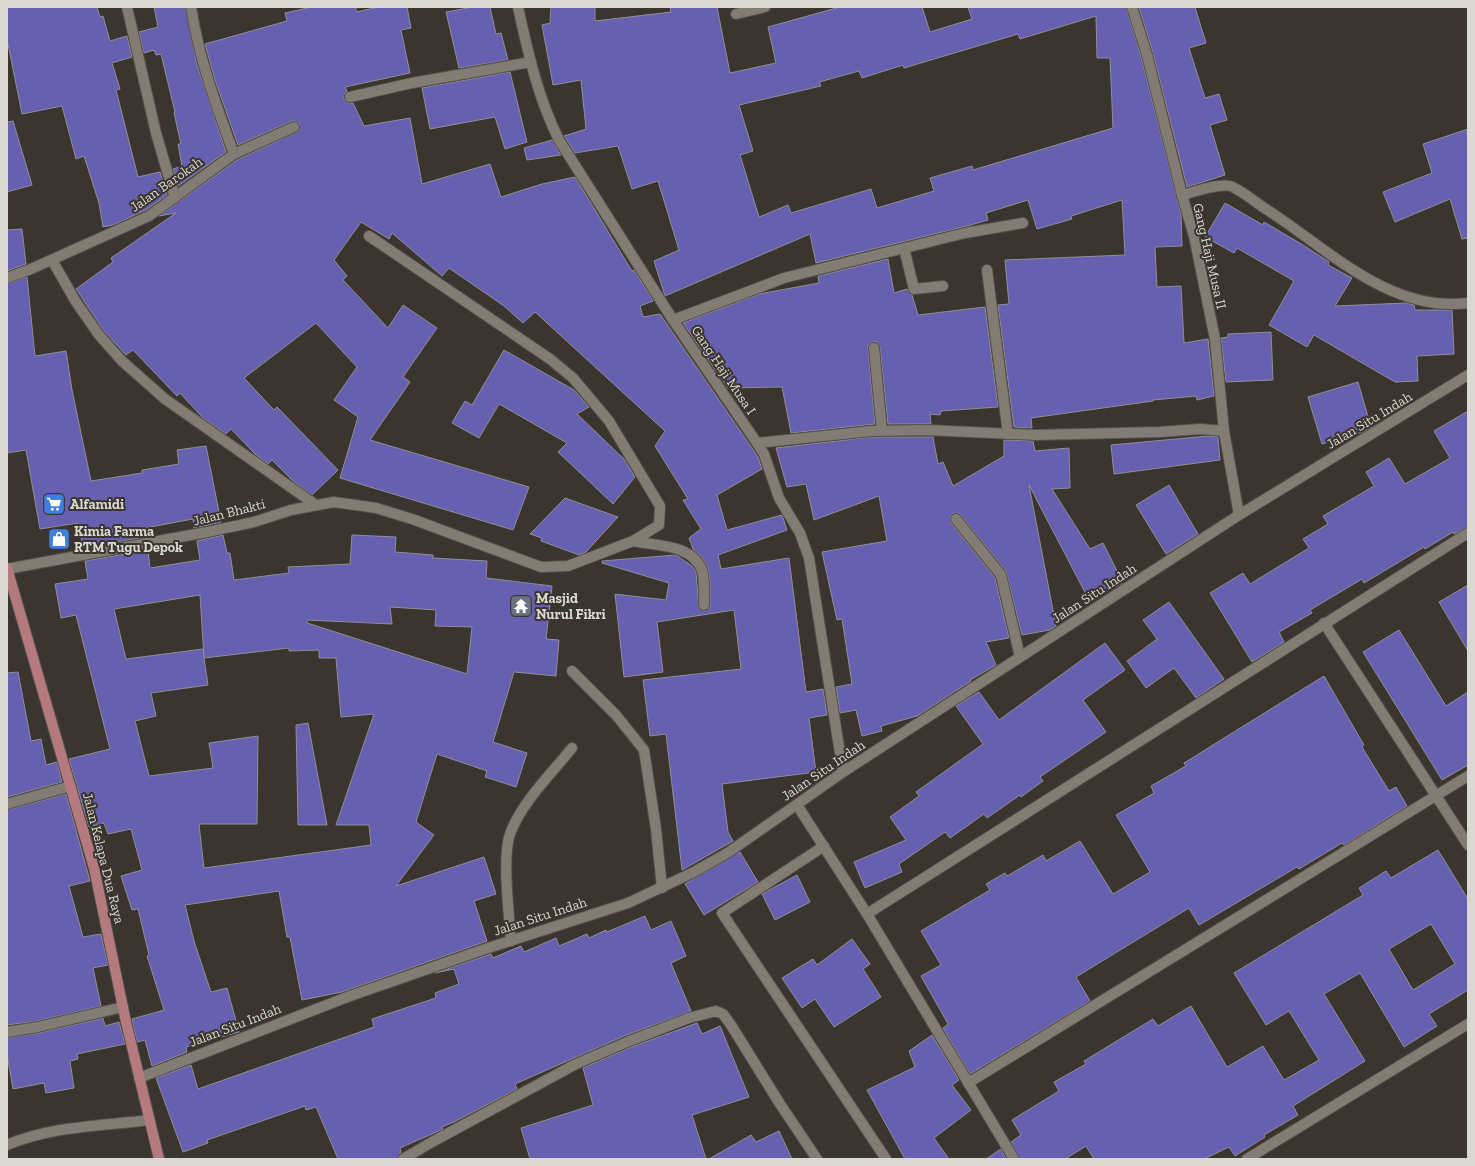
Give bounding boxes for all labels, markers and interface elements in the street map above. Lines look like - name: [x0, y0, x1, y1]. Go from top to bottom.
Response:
- street label: Jalan Barokah: [127, 153, 206, 216]
- street label: Gang Haji Musa II: [1189, 202, 1230, 311]
- street label: Gang Haji Musa I: [688, 323, 760, 418]
- street label: Jalan Situ Indah: [1323, 388, 1415, 453]
- supermarket icon: Alfamidi: [41, 491, 67, 517]
- street label: Jalan Bhakti: [191, 495, 267, 530]
- place label: Alfamidi: [70, 496, 124, 513]
- place label: Kimia Farma RTM Tugu Depok: [74, 523, 183, 556]
- shop icon: Kimia Farma RTM Tugu Depok: [46, 526, 72, 552]
- street label: Jalan Situ Indah: [1049, 560, 1140, 627]
- place label: Masjid Nurul Fikri: [536, 590, 606, 623]
- temple icon: Masjid Nurul Fikri: [508, 593, 534, 619]
- street label: Jalan Situ Indah: [778, 736, 868, 805]
- street label: Jalan Kelapa Dua Raya: [79, 791, 128, 926]
- street label: Jalan Situ Indah: [491, 893, 589, 940]
- street label: Jalan Situ Indah: [187, 1000, 284, 1051]

